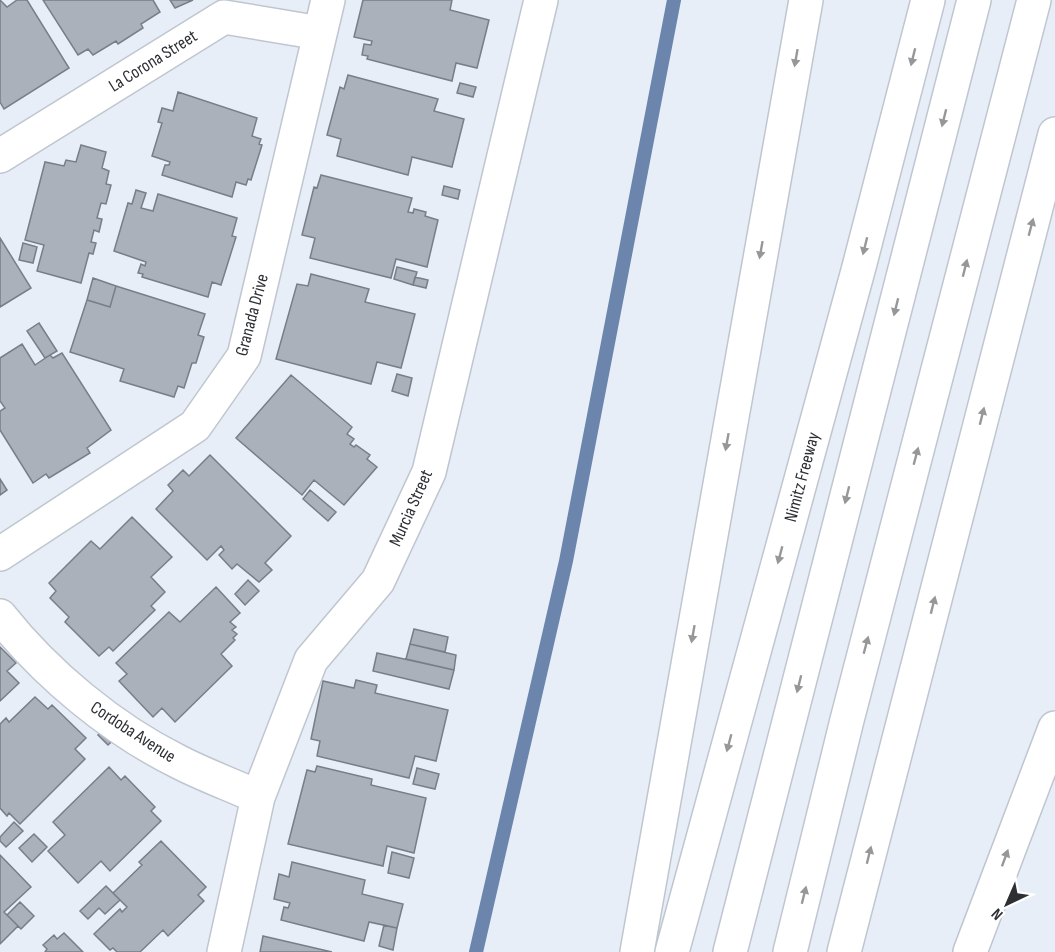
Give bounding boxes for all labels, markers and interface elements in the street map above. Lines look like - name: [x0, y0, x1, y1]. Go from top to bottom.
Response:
- street label: La Corona Street: [105, 25, 202, 96]
- one-way arrow: [908, 47, 918, 66]
- one-way arrow: [791, 48, 800, 67]
- one-way arrow: [939, 109, 949, 127]
- one-way arrow: [1026, 218, 1036, 236]
- one-way arrow: [859, 236, 869, 255]
- one-way arrow: [757, 240, 766, 259]
- one-way arrow: [960, 258, 970, 277]
- street label: Granada Drive: [231, 272, 273, 358]
- one-way arrow: [890, 297, 900, 316]
- one-way arrow: [978, 407, 987, 425]
- street label: Nimitz Freeway: [780, 430, 824, 524]
- one-way arrow: [722, 432, 731, 451]
- one-way arrow: [911, 447, 921, 465]
- street label: Murcia Street: [385, 466, 437, 549]
- one-way arrow: [842, 486, 852, 505]
- one-way arrow: [775, 546, 785, 564]
- one-way arrow: [929, 596, 939, 614]
- one-way arrow: [688, 624, 697, 643]
- one-way arrow: [862, 636, 872, 654]
- one-way arrow: [793, 675, 803, 693]
- street label: Cordoba Avenue: [87, 697, 179, 767]
- one-way arrow: [724, 734, 733, 752]
- one-way arrow: [864, 846, 874, 864]
- one-way arrow: [1000, 849, 1010, 867]
- north arrow: [977, 874, 1037, 934]
- one-way arrow: [799, 886, 809, 904]
- text: N: [988, 904, 1007, 924]

